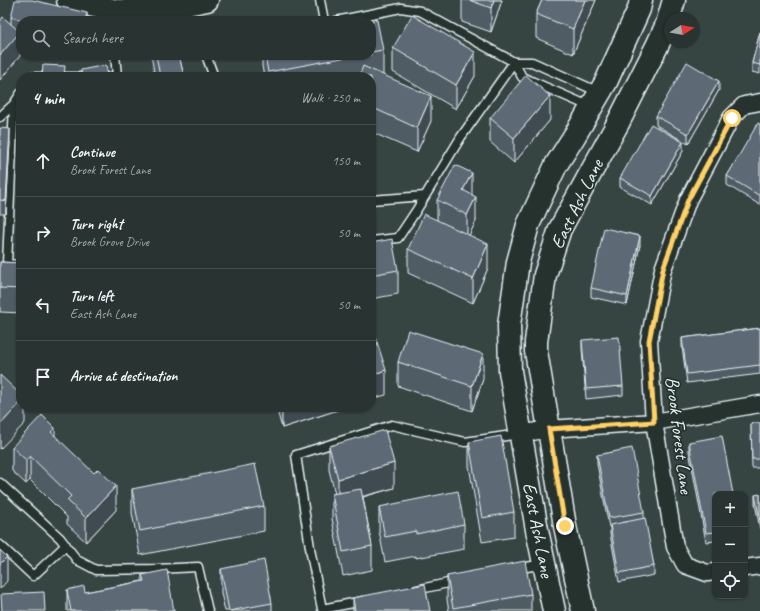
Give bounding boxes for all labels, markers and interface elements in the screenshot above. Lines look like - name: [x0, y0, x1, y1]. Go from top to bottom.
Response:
- north arrow: [664, 12, 700, 48]
- search box: [16, 16, 376, 60]
- icon: search: [30, 27, 52, 49]
- text: Search here: [62, 29, 123, 48]
- text: 4 min: [32, 88, 65, 109]
- text: Walk · 250 m: [301, 90, 360, 106]
- route start: [723, 109, 741, 127]
- text: Continue: [70, 143, 115, 162]
- icon: ahead: [32, 150, 54, 172]
- text: 150 m: [332, 153, 360, 169]
- street label: East Ash Lane: [545, 154, 610, 253]
- text: Brook Forest Lane: [70, 162, 150, 178]
- text: Turn right: [70, 215, 123, 234]
- icon: right: [32, 222, 54, 244]
- text: 50 m: [338, 225, 360, 241]
- text: Brook Grove Drive: [70, 234, 149, 250]
- text: Turn left: [70, 287, 113, 306]
- icon: left: [32, 294, 54, 316]
- text: 50 m: [338, 297, 360, 313]
- text: East Ash Lane: [70, 306, 136, 322]
- icon: arrive: [32, 366, 54, 388]
- text: Arrive at destination: [70, 367, 177, 386]
- street label: Brook Forest Lane: [660, 375, 698, 497]
- street label: East Ash Lane: [517, 480, 559, 581]
- map controls: [712, 491, 748, 599]
- button: +: [712, 491, 748, 527]
- route end: [556, 517, 574, 535]
- button: −: [712, 527, 748, 563]
- button: locate: [712, 563, 748, 599]

